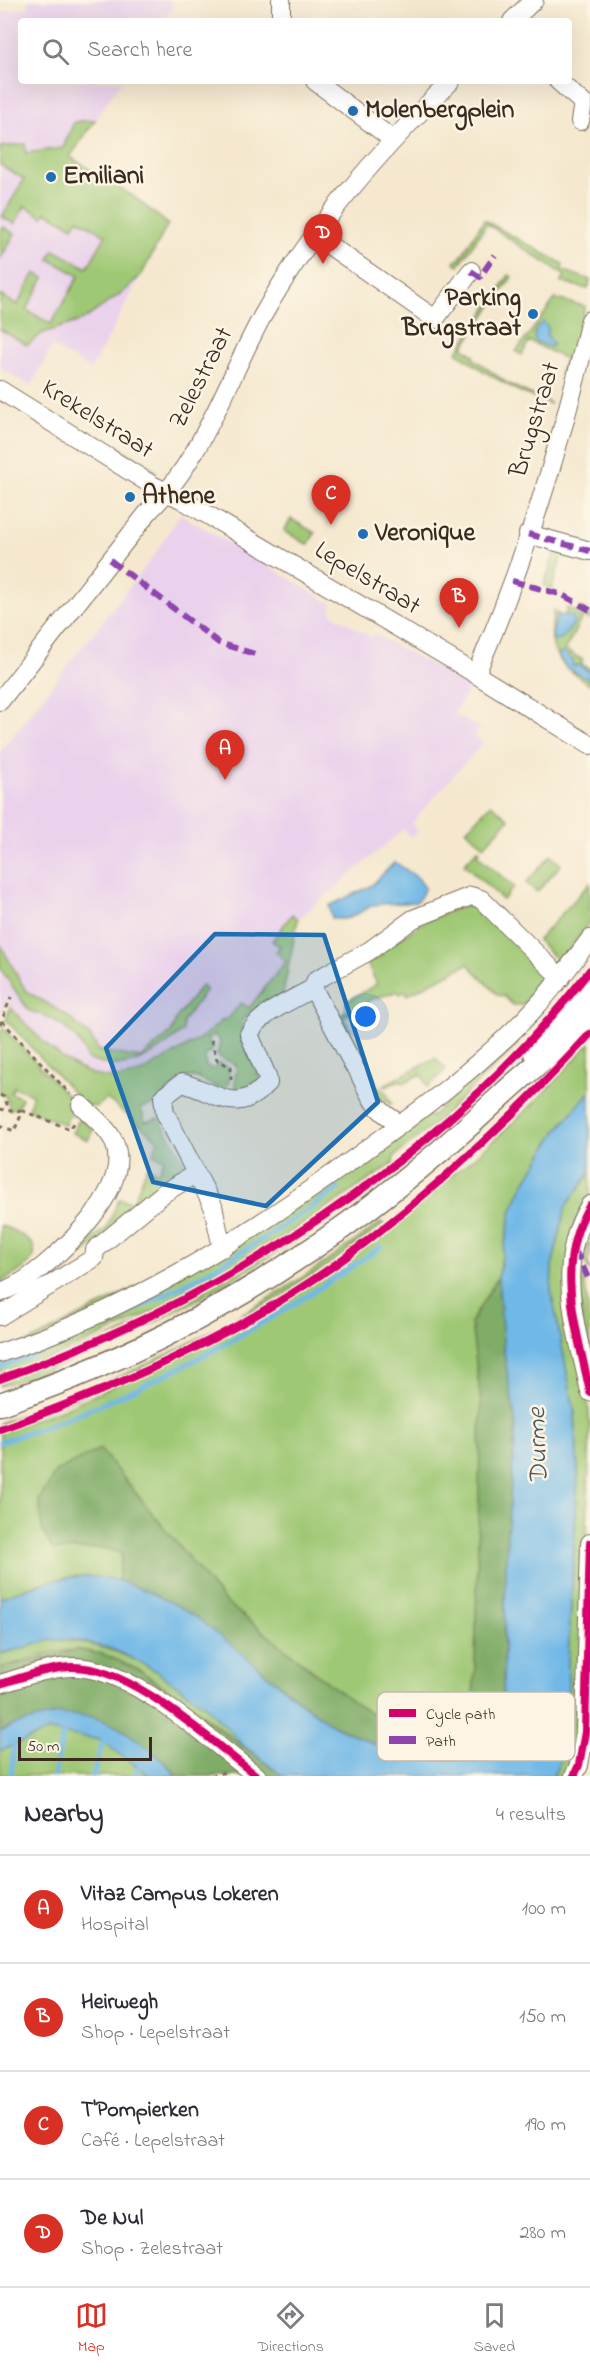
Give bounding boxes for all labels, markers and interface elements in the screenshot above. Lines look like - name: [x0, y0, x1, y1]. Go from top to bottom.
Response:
- search box: [18, 18, 572, 84]
- icon: search: [39, 35, 72, 68]
- text: Search here: [87, 35, 192, 67]
- place label: Molenbergplein: [365, 92, 515, 131]
- marker: Molenbergplein: [346, 104, 360, 118]
- place label: Emiliani: [63, 158, 144, 196]
- marker: Emiliani: [44, 170, 58, 184]
- pin: D: [304, 214, 342, 264]
- place label: Parking Brugstraat: [401, 280, 521, 349]
- marker: Parking Brugstraat: [526, 307, 540, 321]
- street label: Zelestraat: [160, 320, 244, 435]
- street label: Brugstraat: [500, 357, 572, 483]
- street label: Krekelstraat: [33, 370, 161, 470]
- pin: C: [312, 476, 350, 525]
- place label: Athene: [142, 478, 217, 516]
- marker: Athene: [123, 490, 137, 504]
- place label: Veronique: [374, 515, 477, 553]
- marker: Veronique: [356, 527, 370, 541]
- street label: Lepelstraat: [307, 532, 428, 626]
- pin: B: [440, 578, 478, 628]
- pin: A: [206, 730, 244, 780]
- your location: [351, 1002, 380, 1031]
- water label: Durme: [518, 1405, 560, 1485]
- legend: [377, 1692, 575, 1761]
- text: Cycle path: [426, 1703, 495, 1727]
- text: Path: [426, 1730, 456, 1754]
- scale bar: [18, 1734, 152, 1762]
- text: 50 m: [27, 1735, 59, 1759]
- text: Nearby: [24, 1796, 103, 1834]
- text: 4 results: [496, 1801, 566, 1830]
- text: Vitaz Campus Lokeren: [81, 1879, 279, 1911]
- text: A: [37, 1895, 50, 1924]
- text: 100 m: [522, 1895, 566, 1924]
- text: Hospital: [81, 1911, 149, 1940]
- text: Heirwegh: [81, 1987, 158, 2019]
- text: B: [37, 2003, 50, 2032]
- text: 150 m: [519, 2003, 566, 2032]
- text: Shop · Lepelstraat: [81, 2019, 230, 2048]
- text: T'Pompierken: [81, 2095, 199, 2127]
- text: C: [38, 2111, 49, 2140]
- text: 190 m: [524, 2111, 566, 2140]
- text: Café · Lepelstraat: [81, 2127, 225, 2156]
- text: De Nul: [81, 2203, 144, 2235]
- text: D: [36, 2219, 51, 2248]
- text: 280 m: [519, 2219, 566, 2248]
- text: Shop · Zelestraat: [81, 2235, 223, 2264]
- tab: Map: [75, 2299, 108, 2359]
- tab: Directions: [257, 2299, 324, 2359]
- tab: Saved: [473, 2299, 515, 2359]

